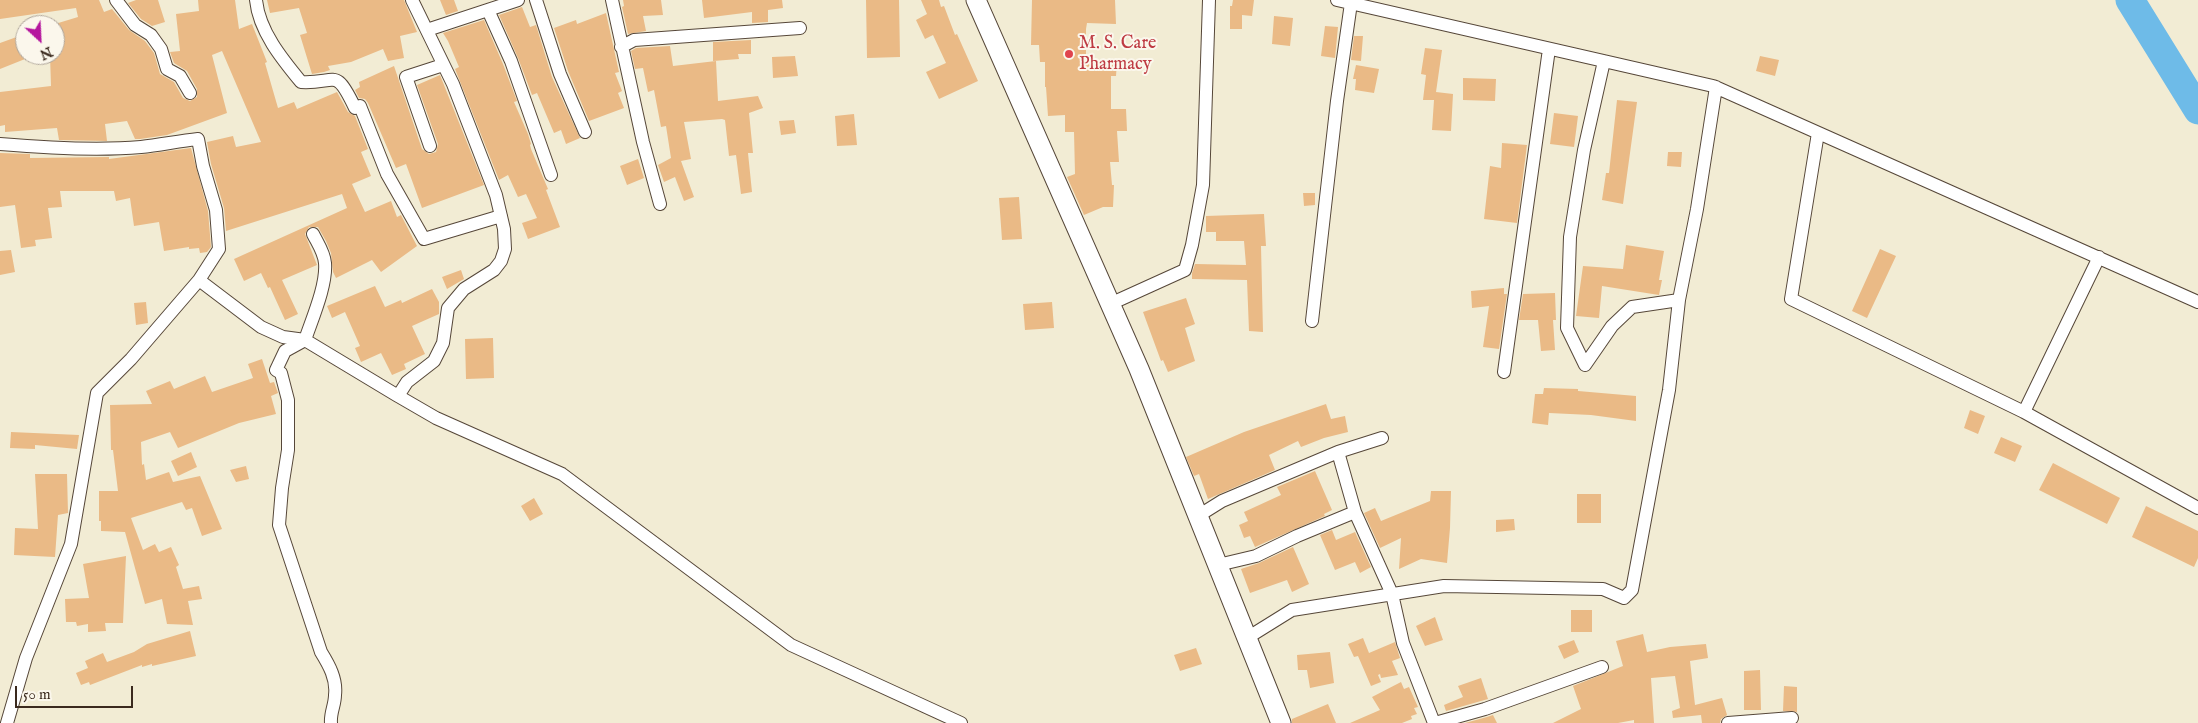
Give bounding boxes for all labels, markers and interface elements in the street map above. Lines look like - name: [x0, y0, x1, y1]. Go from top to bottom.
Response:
- north arrow: [15, 15, 65, 65]
- place label: M. S. Care Pharmacy: [1079, 33, 1156, 76]
- text: N: [37, 42, 55, 63]
- marker: M. S. Care Pharmacy: [1063, 48, 1075, 60]
- scale bar: [18, 676, 135, 708]
- text: 50 m: [23, 685, 51, 704]

